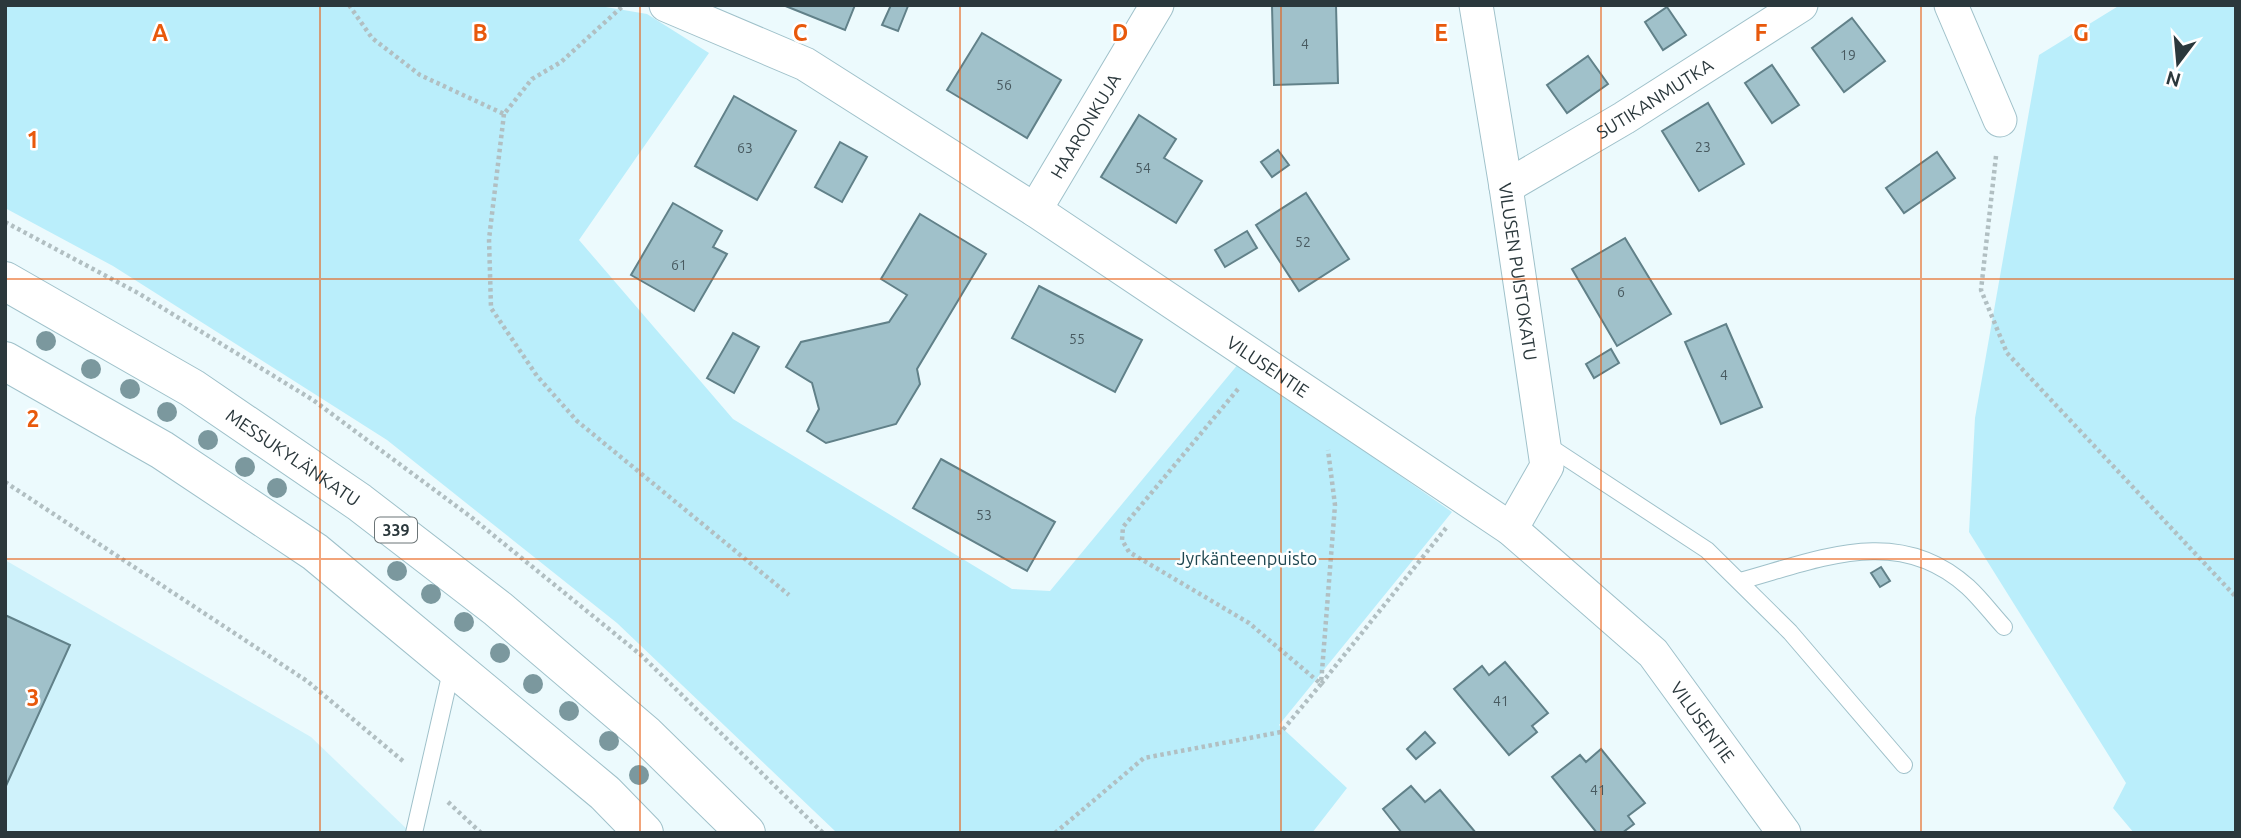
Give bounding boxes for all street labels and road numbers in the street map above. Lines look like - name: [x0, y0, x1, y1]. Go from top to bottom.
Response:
- street label: SUTIKANMUTKA: [1593, 54, 1717, 142]
- street label: HAARONKUJA: [1046, 70, 1124, 182]
- street label: VILUSEN PUISTOKATU: [1496, 182, 1541, 362]
- street label: VILUSENTIE: [1223, 332, 1313, 401]
- street label: MESSUKYLÄNKATU: [223, 404, 364, 510]
- road number: 339: [375, 517, 417, 542]
- street label: VILUSENTIE: [1667, 678, 1739, 766]

